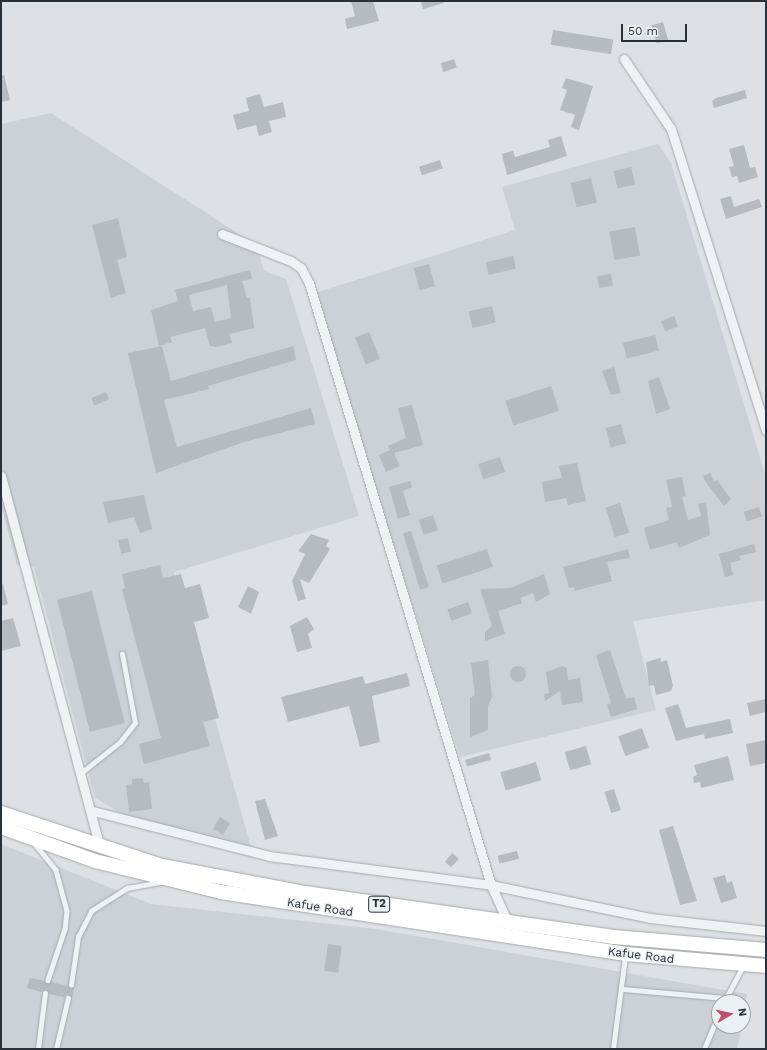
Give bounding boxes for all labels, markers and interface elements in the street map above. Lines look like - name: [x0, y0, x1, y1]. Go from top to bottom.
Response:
- scale bar: [623, 16, 689, 42]
- text: 50 m: [628, 24, 658, 38]
- road number: T2: [368, 895, 390, 913]
- street label: Kafue Road: [286, 896, 354, 920]
- street label: Kafue Road: [607, 945, 675, 967]
- north arrow: [711, 994, 751, 1034]
- text: N: [735, 1007, 749, 1017]

